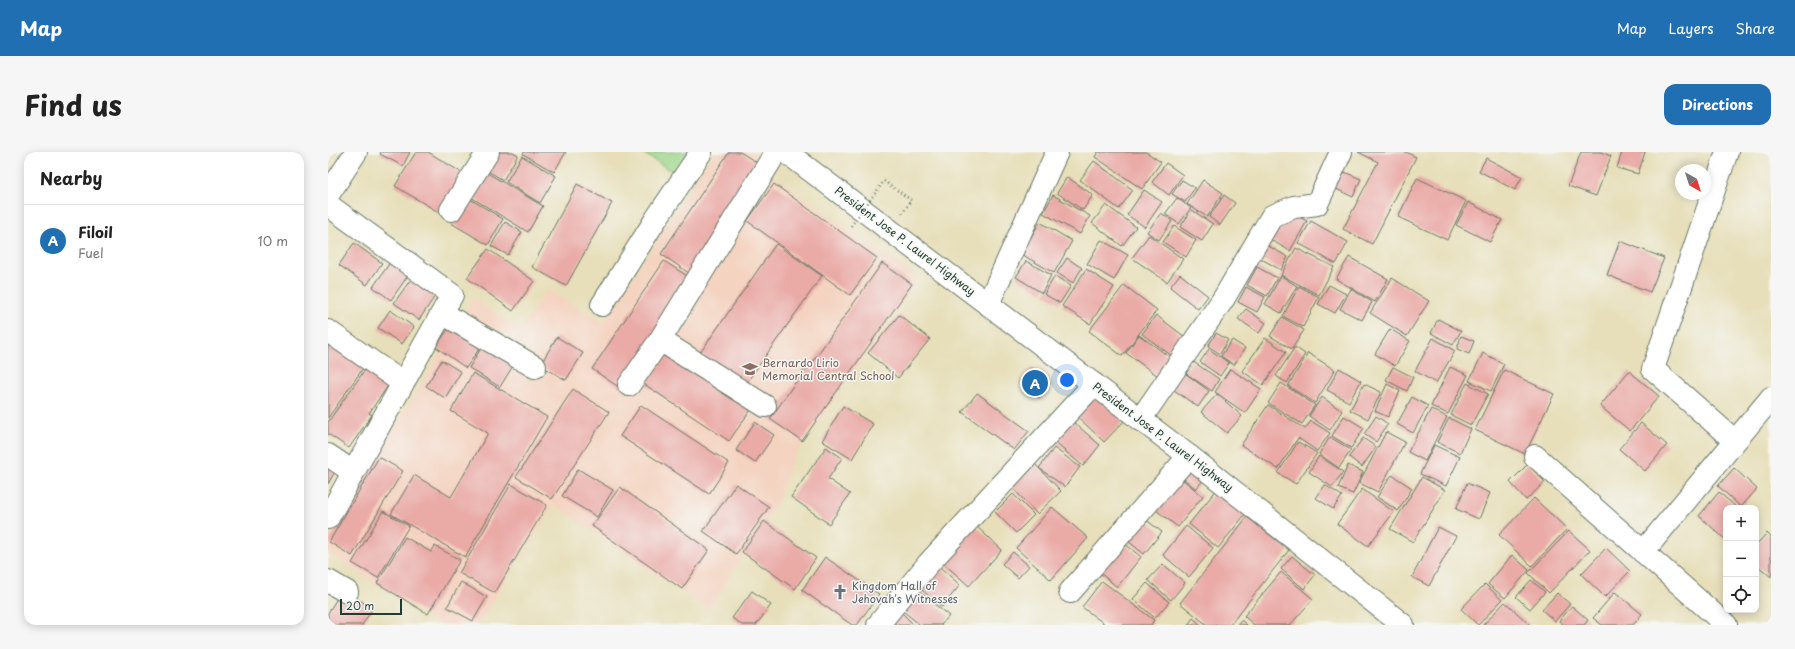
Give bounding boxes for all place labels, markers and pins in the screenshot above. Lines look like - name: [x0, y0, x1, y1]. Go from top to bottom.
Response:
- place label: Bernardo Lirio Memorial Central School: [762, 354, 894, 384]
- school or university icon: Bernardo Lirio Memorial Central School: [741, 360, 759, 378]
- pin: A: [1022, 368, 1048, 398]
- place label: Kingdom Hall of Jehovah's Witnesses: [852, 577, 958, 607]
- church icon: Kingdom Hall of Jehovah's Witnesses: [831, 583, 849, 601]

